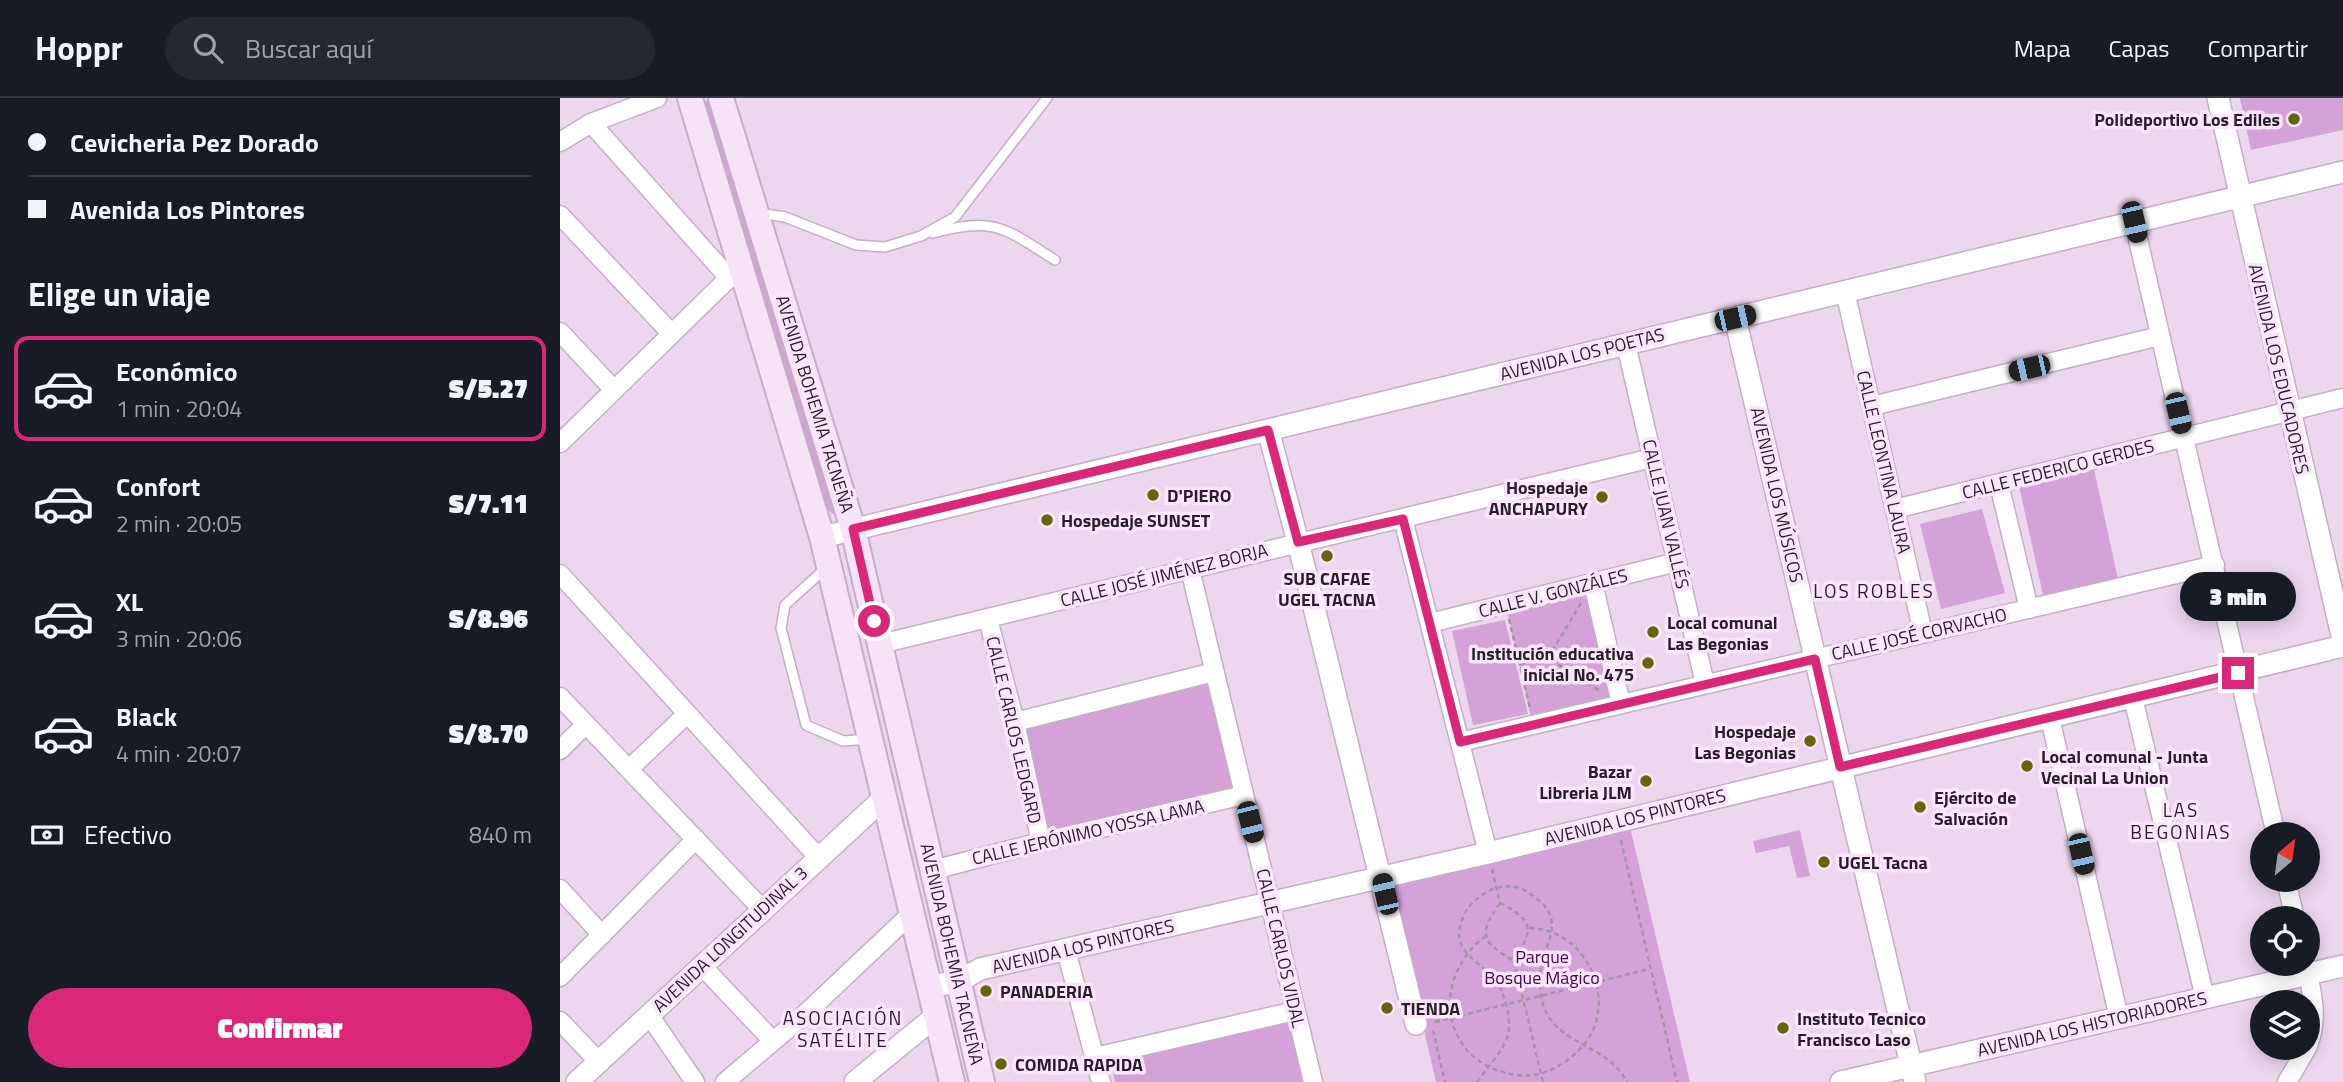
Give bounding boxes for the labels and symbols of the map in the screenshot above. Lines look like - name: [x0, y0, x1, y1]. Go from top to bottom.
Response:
- place label: Polideportivo Los Ediles: [2094, 106, 2280, 133]
- marker: Polideportivo Los Ediles: [2286, 111, 2302, 127]
- car: [2120, 199, 2149, 245]
- street label: AVENIDA LOS EDUCADORES: [2242, 261, 2316, 477]
- street label: AVENIDA BOHEMIA TACNEÑA: [769, 292, 861, 517]
- car: [1713, 303, 1758, 333]
- street label: AVENIDA LOS POETAS: [1497, 321, 1667, 387]
- car: [2007, 353, 2052, 383]
- street label: CALLE LEONTINA LAURA: [1850, 368, 1918, 557]
- car: [2164, 390, 2193, 436]
- street label: AVENIDA LOS MÚSICOS: [1744, 405, 1810, 585]
- street label: CALLE FEDERICO GERDES: [1959, 432, 2157, 506]
- street label: CALLE JUAN VALLÉS: [1636, 437, 1696, 591]
- place label: Hospedaje ANCHAPURY: [1489, 474, 1589, 522]
- place label: D'PIERO: [1167, 482, 1231, 509]
- marker: D'PIERO: [1145, 487, 1161, 503]
- marker: Hospedaje ANCHAPURY: [1594, 489, 1610, 505]
- place label: Hospedaje SUNSET: [1061, 507, 1211, 534]
- marker: Hospedaje SUNSET: [1039, 512, 1055, 528]
- street label: CALLE JOSÉ JIMÉNEZ BORJA: [1058, 536, 1271, 614]
- marker: SUB CAFAE UGEL TACNA: [1319, 548, 1335, 564]
- street label: CALLE V. GONZÁLES: [1476, 561, 1630, 625]
- place label: SUB CAFAE UGEL TACNA: [1278, 565, 1376, 613]
- callout: 3 min: [2180, 572, 2296, 620]
- district label: LOS ROBLES: [1813, 576, 1935, 605]
- street label: CALLE JOSÉ CORVACHO: [1829, 601, 2009, 667]
- route start: [858, 605, 890, 637]
- place label: Local comunal Las Begonias: [1667, 609, 1778, 657]
- marker: Local comunal Las Begonias: [1645, 624, 1661, 640]
- street label: CALLE CARLOS LEDGARD: [979, 633, 1049, 827]
- place label: Institución educativa inicial No. 475: [1471, 640, 1634, 688]
- marker: Institución educativa inicial No. 475: [1640, 655, 1656, 671]
- route end: [2222, 657, 2254, 689]
- place label: Hospedaje Las Begonias: [1694, 718, 1796, 766]
- marker: Hospedaje Las Begonias: [1802, 733, 1818, 749]
- place label: Local comunal - Junta Vecinal La Union: [2041, 743, 2208, 791]
- place label: Bazar Libreria JLM: [1539, 758, 1632, 806]
- marker: Local comunal - Junta Vecinal La Union: [2019, 758, 2035, 774]
- marker: Bazar Libreria JLM: [1638, 773, 1654, 789]
- street label: AVENIDA LOS PINTORES: [1541, 781, 1729, 853]
- place label: Ejército de Salvación: [1934, 784, 2016, 832]
- street label: CALLE JERÓNIMO YOSSA LAMA: [969, 792, 1207, 872]
- district label: LAS BEGONIAS: [2130, 795, 2232, 846]
- car: [1235, 799, 1266, 845]
- marker: Ejército de Salvación: [1912, 799, 1928, 815]
- north arrow: [2250, 822, 2320, 892]
- car: [2067, 831, 2096, 877]
- street label: AVENIDA BOHEMIA TACNEÑA: [913, 841, 991, 1068]
- place label: UGEL Tacna: [1838, 849, 1928, 876]
- marker: UGEL Tacna: [1816, 854, 1832, 870]
- street label: AVENIDA LONGITUDINAL 3: [646, 860, 814, 1018]
- street label: CALLE CARLOS VIDAL: [1250, 866, 1313, 1031]
- car: [1371, 871, 1400, 917]
- street label: AVENIDA LOS PINTORES: [989, 912, 1177, 980]
- park label: Parque Bosque Mágico: [1484, 943, 1600, 991]
- place label: PANADERIA: [1000, 978, 1093, 1005]
- marker: PANADERIA: [978, 983, 994, 999]
- street label: AVENIDA LOS HISTORIADORES: [1974, 984, 2210, 1064]
- place label: TIENDA: [1401, 995, 1460, 1022]
- marker: TIENDA: [1379, 1000, 1395, 1016]
- district label: ASOCIACIÓN SATÉLITE: [783, 1003, 903, 1054]
- place label: Instituto Tecnico Francisco Laso: [1797, 1005, 1926, 1053]
- marker: Instituto Tecnico Francisco Laso: [1775, 1020, 1791, 1036]
- place label: COMIDA RAPIDA: [1015, 1051, 1143, 1078]
- marker: COMIDA RAPIDA: [993, 1056, 1009, 1072]

